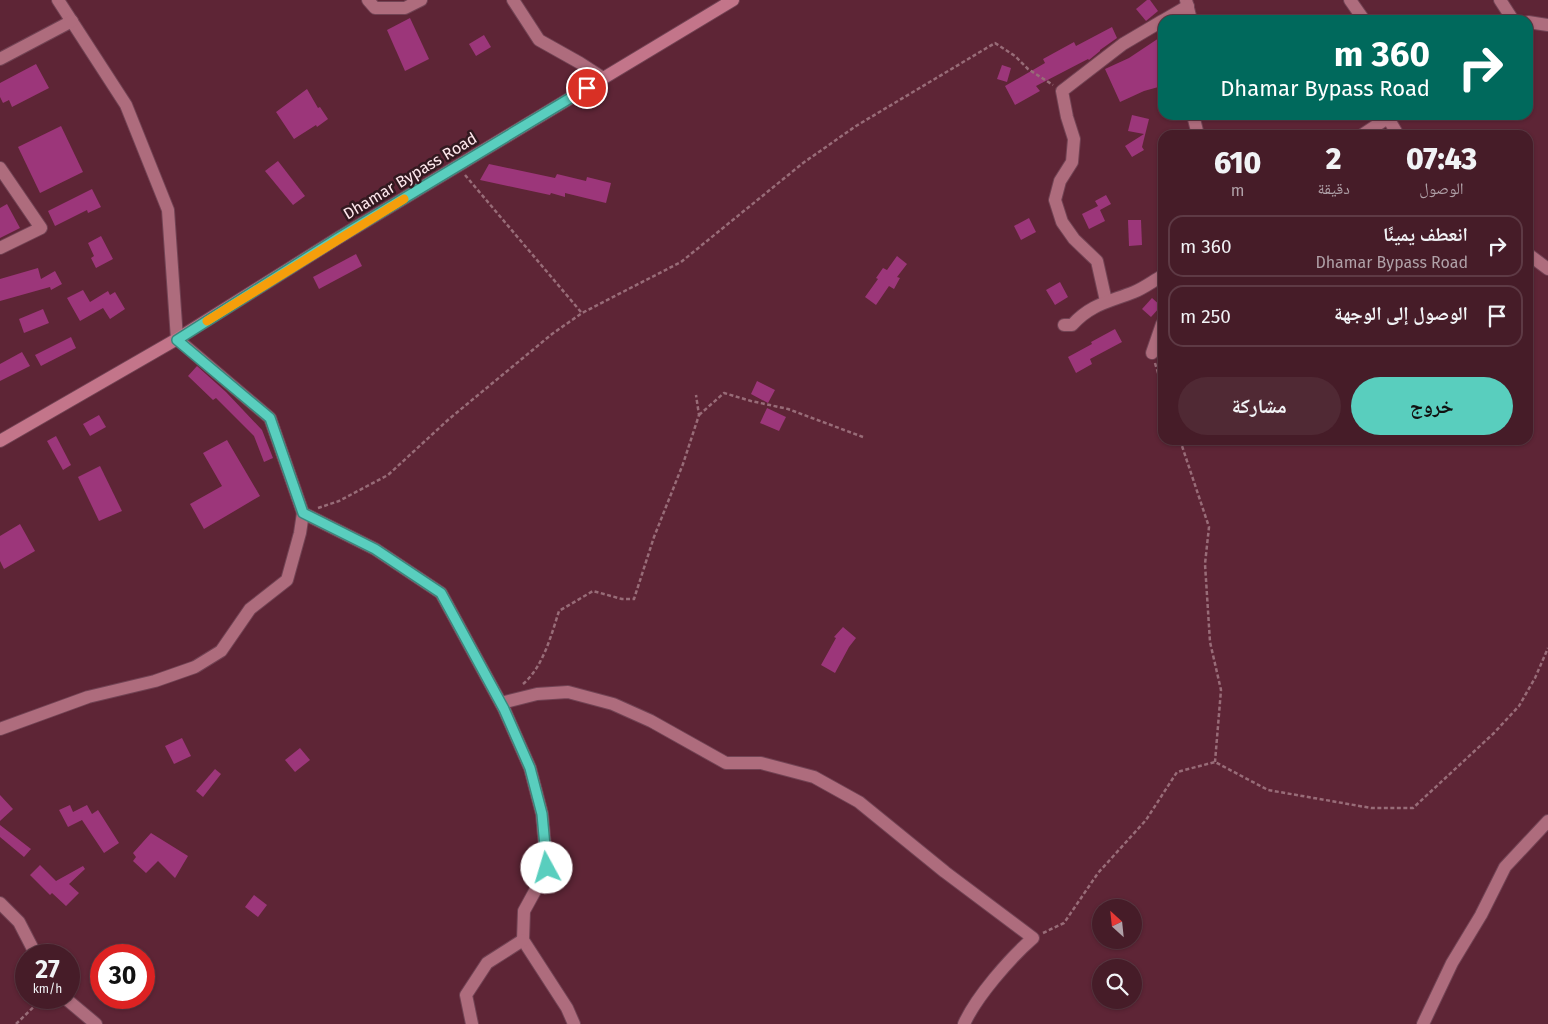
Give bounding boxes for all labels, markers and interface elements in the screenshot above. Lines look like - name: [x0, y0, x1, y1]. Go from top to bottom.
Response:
- text: 360 m: [1334, 33, 1430, 75]
- icon: right: [1448, 35, 1513, 100]
- pin: [566, 67, 608, 109]
- icon: arrive: [573, 74, 601, 102]
- text: Dhamar Bypass Road: [1220, 75, 1430, 102]
- street label: Dhamar Bypass Road: [340, 129, 480, 223]
- text: 2: [1326, 141, 1342, 177]
- text: 07:43: [1406, 141, 1477, 177]
- text: 610: [1214, 145, 1261, 181]
- text: دقيقة: [1317, 179, 1350, 198]
- text: الوصول: [1419, 179, 1464, 198]
- text: m: [1231, 181, 1245, 200]
- text: انعطف يمينًا: [1383, 223, 1468, 246]
- icon: right: [1483, 232, 1511, 260]
- text: 360 m: [1180, 235, 1232, 258]
- text: Dhamar Bypass Road: [1315, 253, 1468, 272]
- text: الوصول إلى الوجهة: [1334, 302, 1468, 325]
- icon: arrive: [1483, 302, 1511, 330]
- text: 250 m: [1180, 305, 1231, 328]
- button: مشاركة: [1178, 377, 1341, 435]
- button: خروج: [1351, 377, 1513, 435]
- position arrow: [520, 841, 572, 893]
- north arrow: [1092, 899, 1142, 949]
- map controls: [1092, 899, 1142, 1009]
- speed limit sign: 30: [90, 944, 155, 1009]
- text: 27: [35, 955, 60, 985]
- button: search: [1092, 959, 1142, 1009]
- text: km/h: [33, 982, 62, 996]

